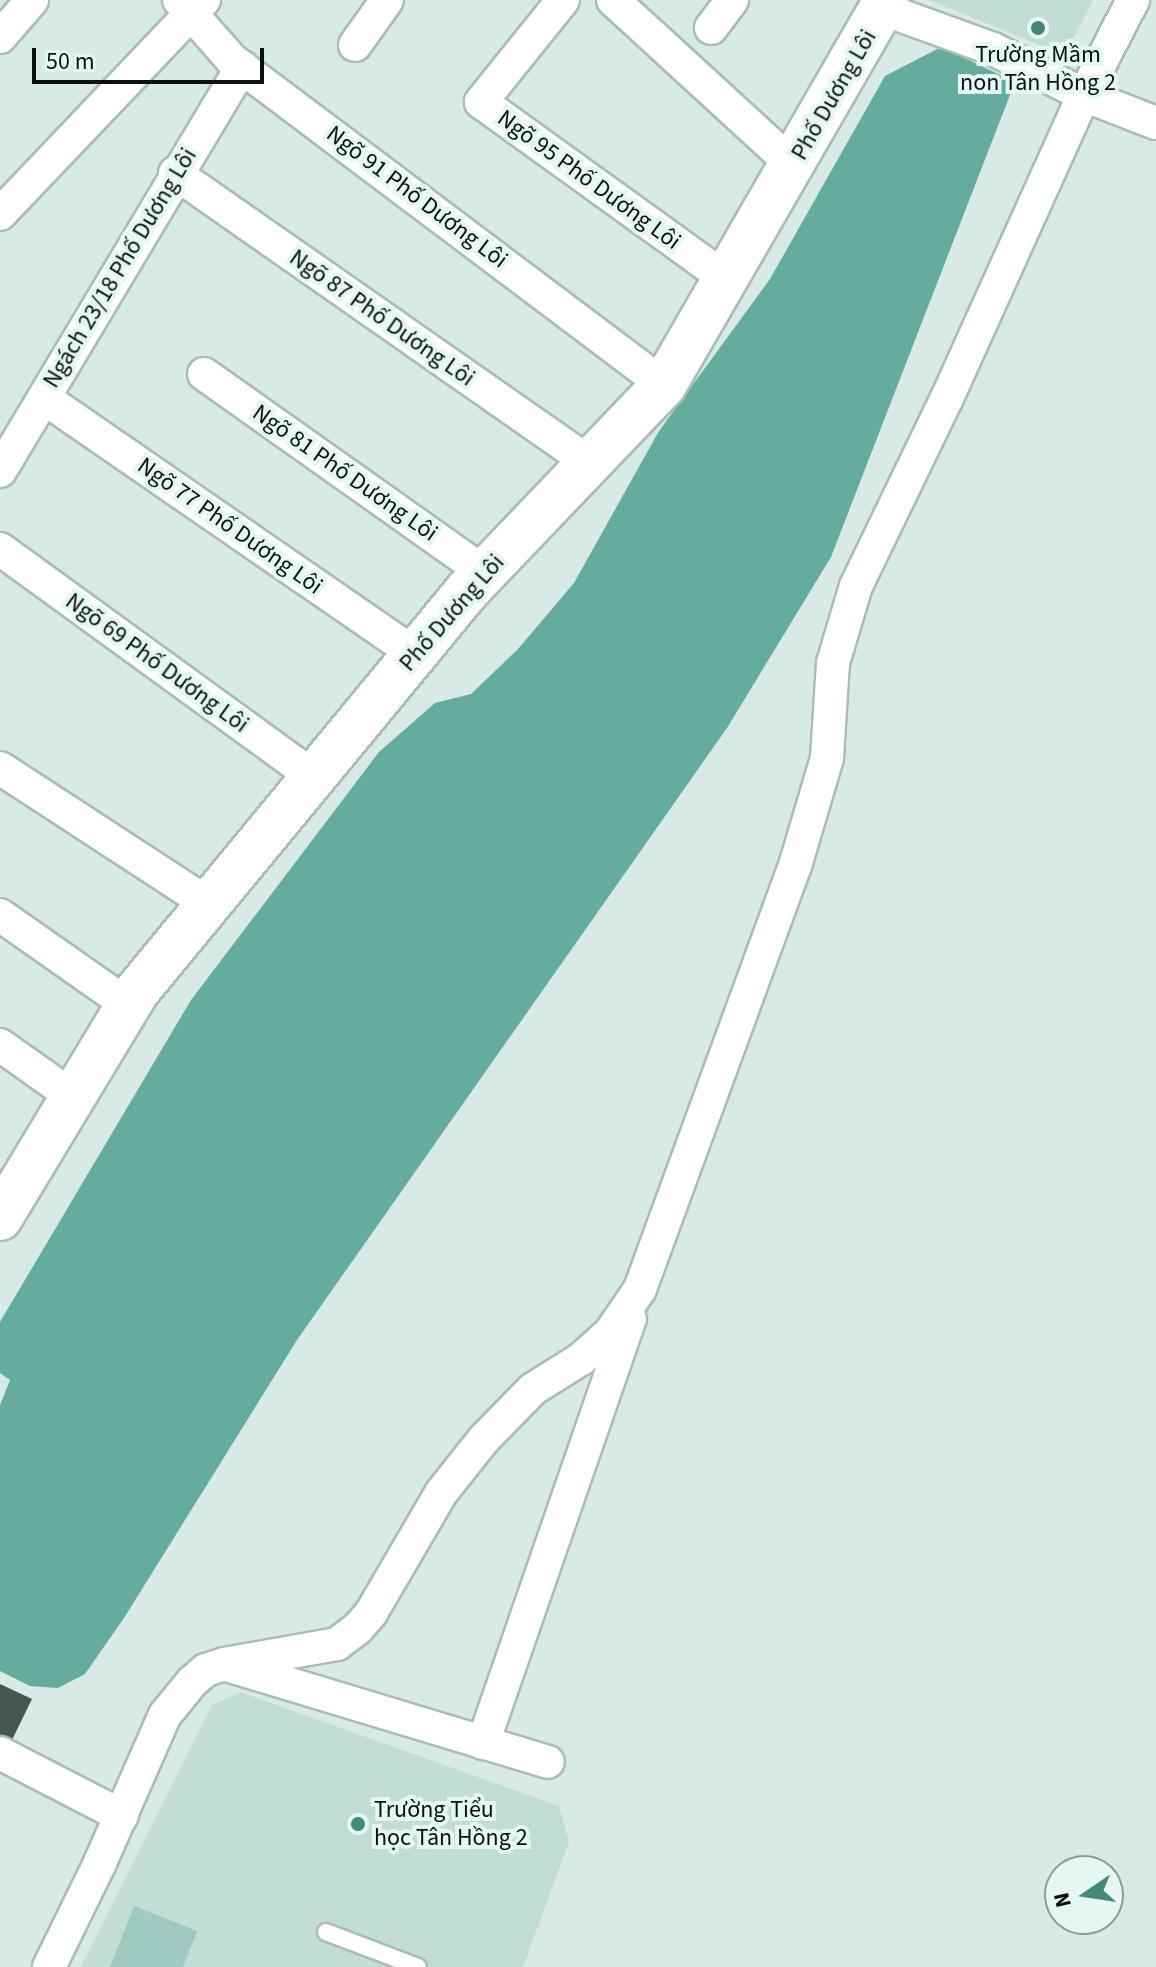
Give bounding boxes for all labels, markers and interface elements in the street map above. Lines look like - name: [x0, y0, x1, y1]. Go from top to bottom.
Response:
- marker: Trường Mầm non Tân Hồng 2: [1029, 19, 1047, 37]
- street label: Phố Dương Lôi: [785, 25, 883, 165]
- scale bar: [36, 32, 268, 82]
- place label: Trường Mầm non Tân Hồng 2: [960, 41, 1116, 97]
- text: 50 m: [46, 44, 95, 79]
- street label: Ngõ 95 Phố Dương Lôi: [492, 104, 686, 256]
- street label: Ngõ 91 Phố Dương Lôi: [321, 119, 513, 275]
- street label: Ngách 23/18 Phố Dương Lôi: [37, 143, 203, 393]
- street label: Ngõ 87 Phố Dương Lôi: [284, 243, 480, 393]
- street label: Ngõ 81 Phố Dương Lôi: [247, 398, 443, 548]
- street label: Ngõ 77 Phố Dương Lôi: [132, 451, 328, 601]
- street label: Phố Dương Lôi: [393, 549, 511, 677]
- street label: Ngõ 69 Phố Dương Lôi: [60, 587, 254, 739]
- place label: Trường Tiểu học Tân Hồng 2: [374, 1796, 528, 1852]
- marker: Trường Tiểu học Tân Hồng 2: [349, 1815, 367, 1833]
- north arrow: [1044, 1855, 1124, 1935]
- text: N: [1045, 1889, 1080, 1911]

